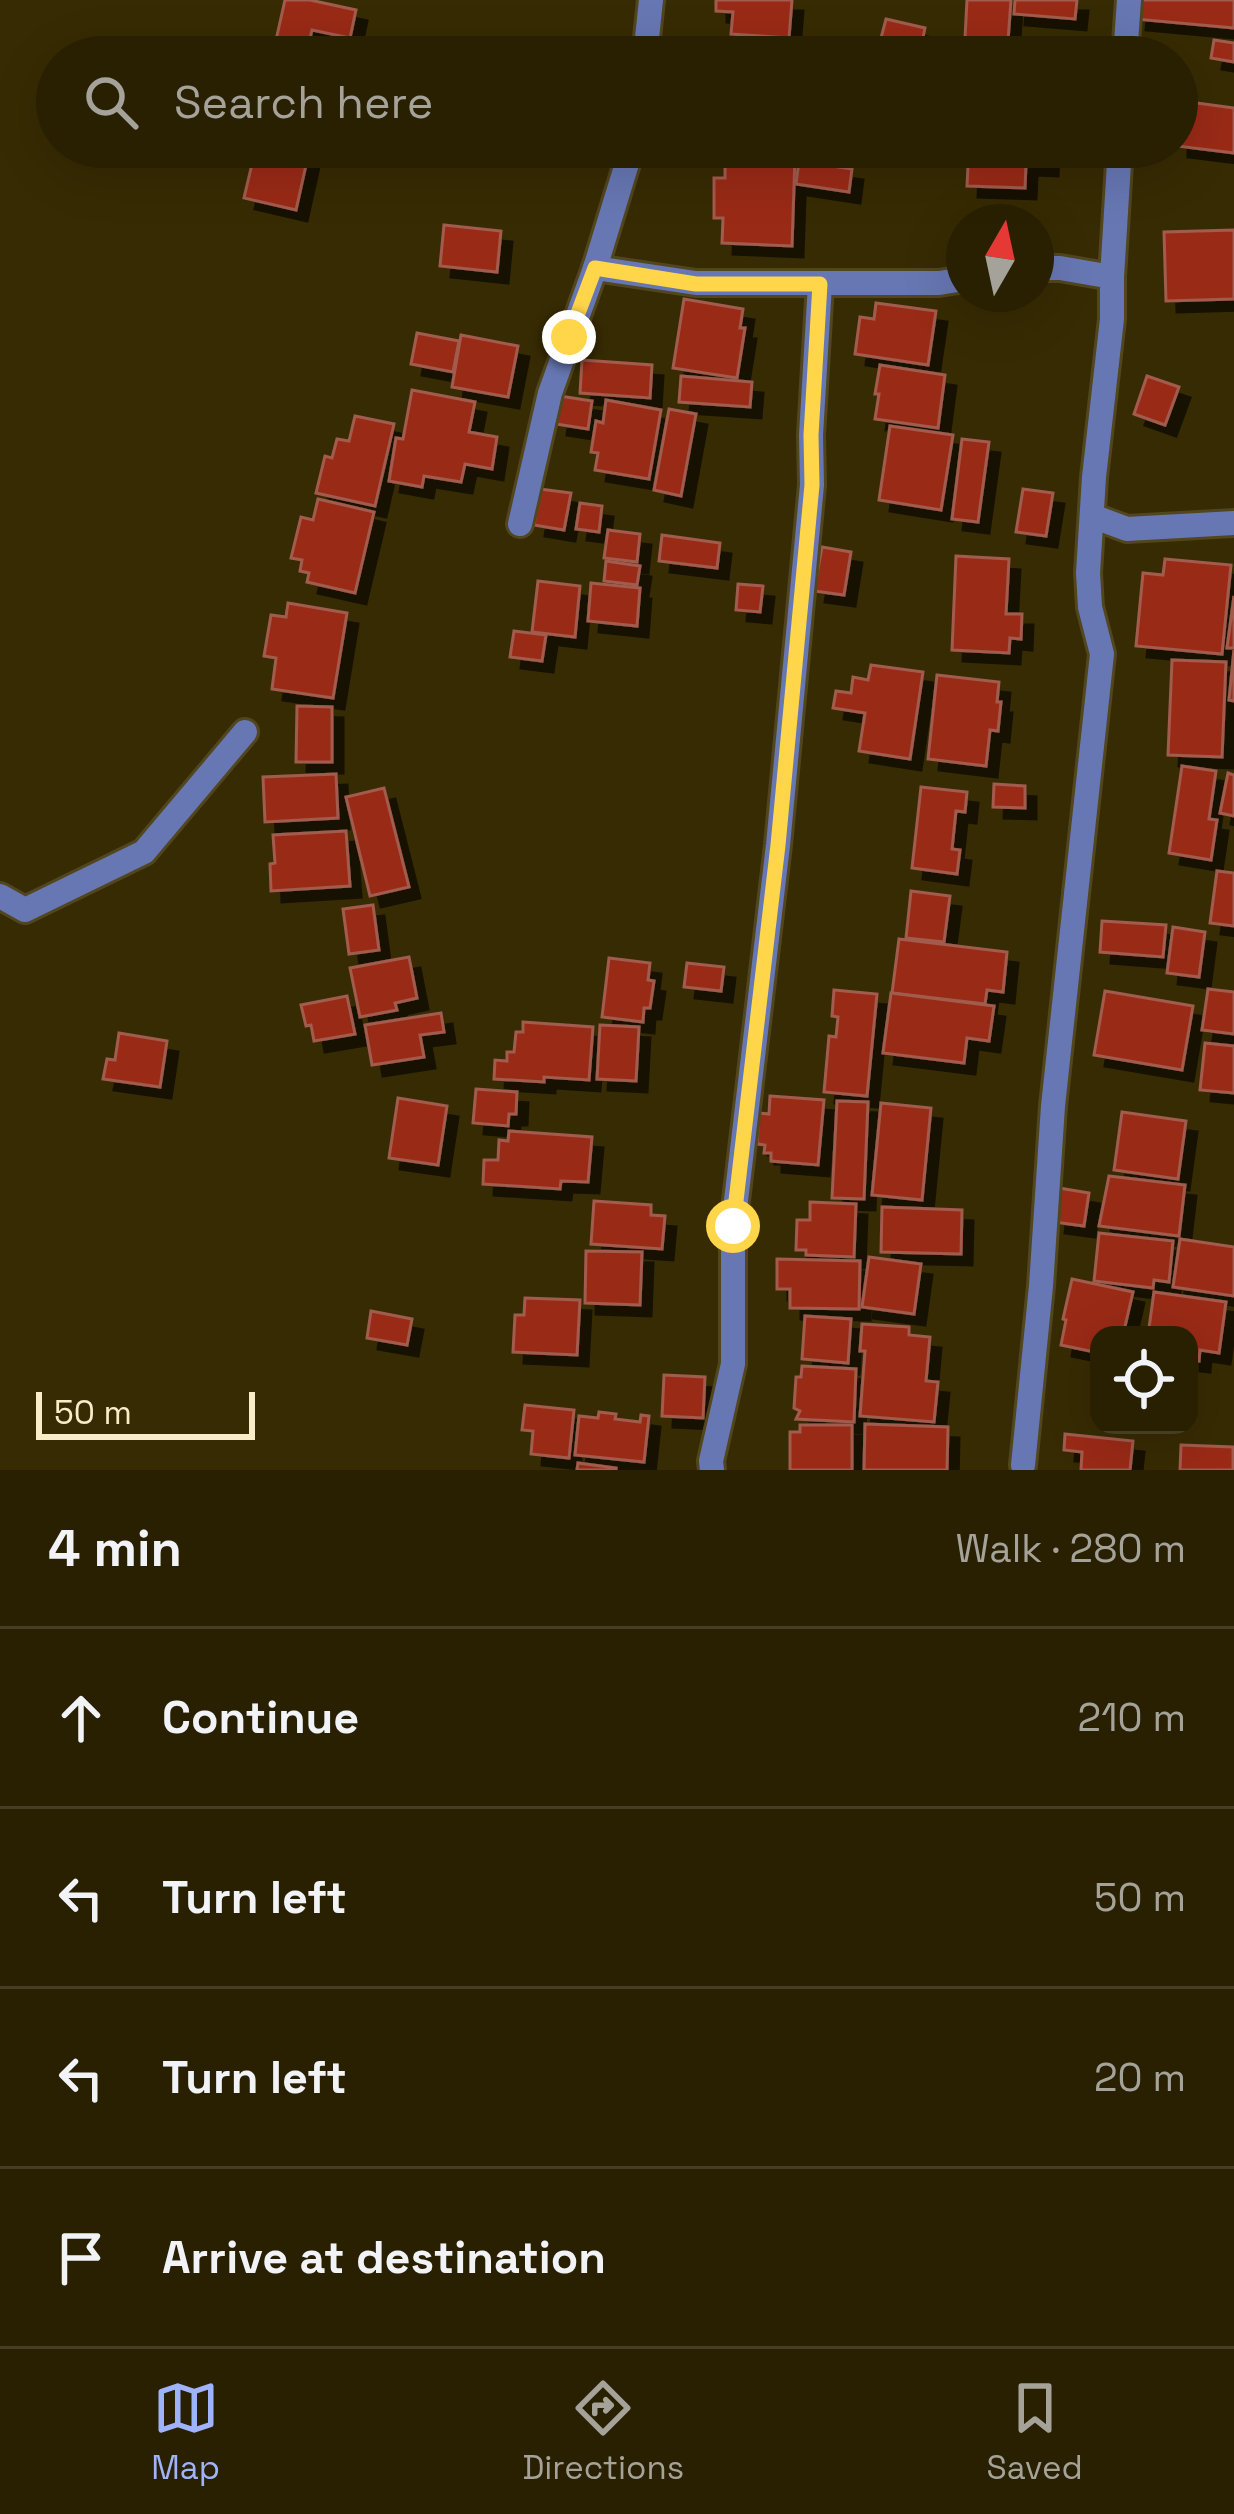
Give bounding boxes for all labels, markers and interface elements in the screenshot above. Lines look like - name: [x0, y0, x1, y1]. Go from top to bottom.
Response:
- search box: [36, 36, 1198, 168]
- icon: search: [78, 69, 144, 135]
- text: Search here: [174, 74, 433, 131]
- north arrow: [946, 204, 1054, 312]
- route end: [542, 310, 596, 364]
- route start: [706, 1199, 760, 1253]
- map controls: [1090, 1326, 1198, 1434]
- button: locate: [1090, 1326, 1198, 1434]
- scale bar: [36, 1386, 255, 1439]
- text: 50 m: [54, 1392, 132, 1434]
- text: 4 min: [48, 1516, 182, 1581]
- text: Walk · 280 m: [956, 1524, 1186, 1573]
- icon: ahead: [48, 1685, 114, 1751]
- text: Continue: [162, 1689, 359, 1746]
- text: 210 m: [1078, 1693, 1186, 1742]
- icon: left: [48, 1865, 114, 1931]
- text: Turn left: [162, 1869, 347, 1926]
- text: 50 m: [1094, 1873, 1186, 1922]
- icon: left: [48, 2045, 114, 2111]
- text: Turn left: [162, 2049, 347, 2106]
- text: 20 m: [1094, 2053, 1186, 2102]
- icon: arrive: [48, 2225, 114, 2291]
- text: Arrive at destination: [162, 2229, 606, 2286]
- tab: Map: [151, 2375, 220, 2489]
- tab: Directions: [522, 2375, 684, 2489]
- tab: Saved: [987, 2375, 1083, 2489]

